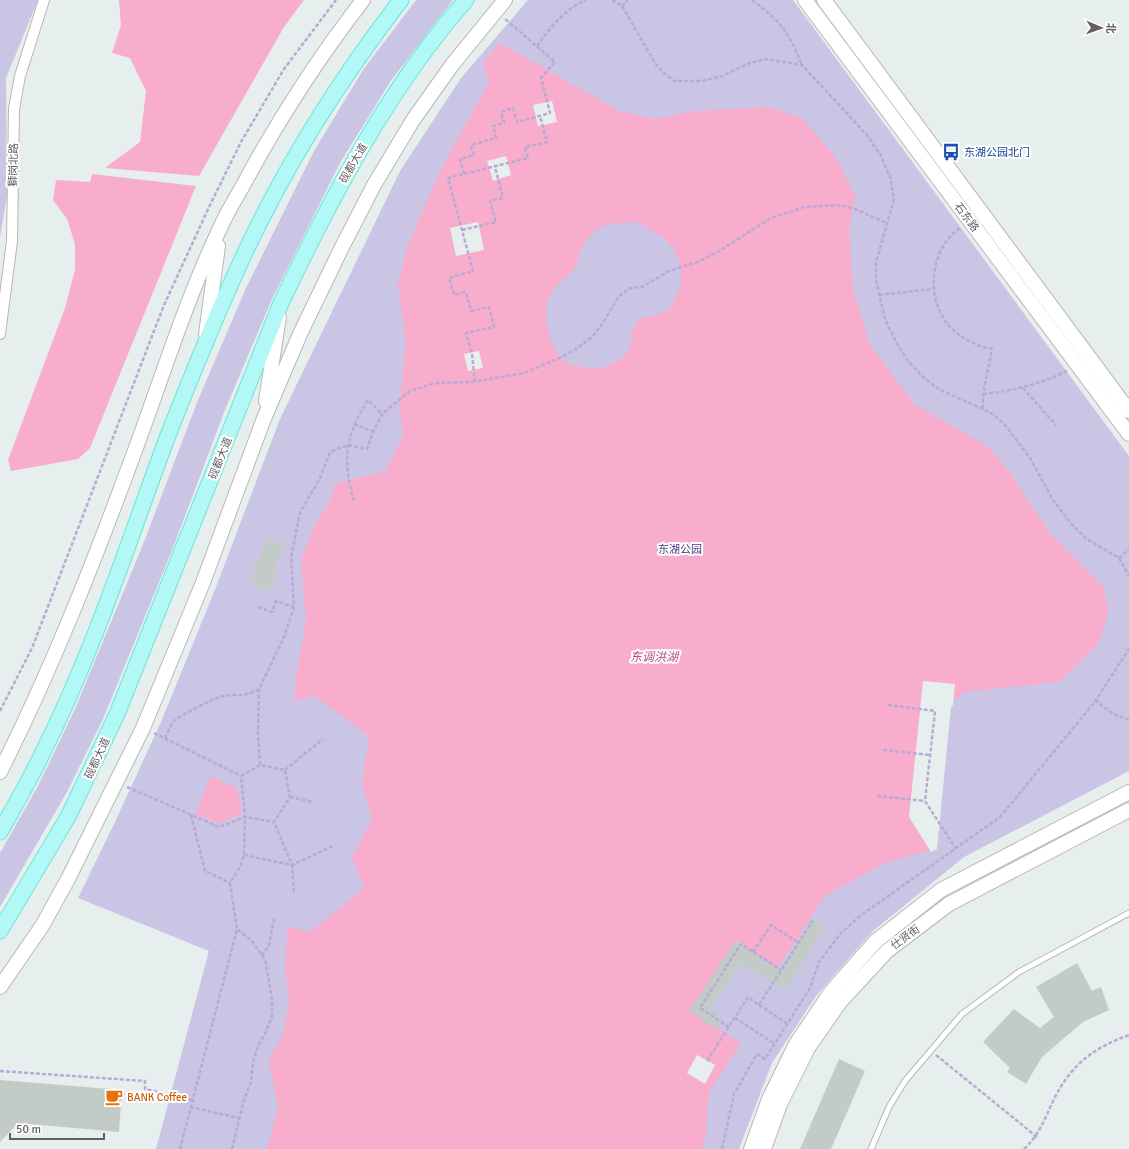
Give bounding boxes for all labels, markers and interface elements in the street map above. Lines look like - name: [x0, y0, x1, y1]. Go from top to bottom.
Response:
- north arrow: [1081, 8, 1121, 48]
- text: 北: [1104, 23, 1117, 34]
- street label: 砚都大道: [337, 141, 370, 186]
- bus stop icon: 东湖公园北门: [941, 142, 961, 162]
- street label: 獅岗北路: [7, 143, 20, 187]
- place label: 东湖公园北门: [964, 146, 1030, 159]
- street label: 石东路: [951, 200, 982, 234]
- street label: 砚都大道: [206, 435, 235, 481]
- park label: 东湖公园: [658, 543, 702, 556]
- water label: 东调洪湖: [630, 650, 680, 665]
- street label: 砚都大道: [82, 736, 113, 781]
- street label: 仕贤街: [888, 922, 922, 953]
- cafe icon: BANK Coffee: [104, 1087, 124, 1107]
- place label: BANK Coffee: [127, 1091, 187, 1104]
- scale bar: [10, 1115, 104, 1141]
- text: 50 m: [16, 1122, 41, 1137]

